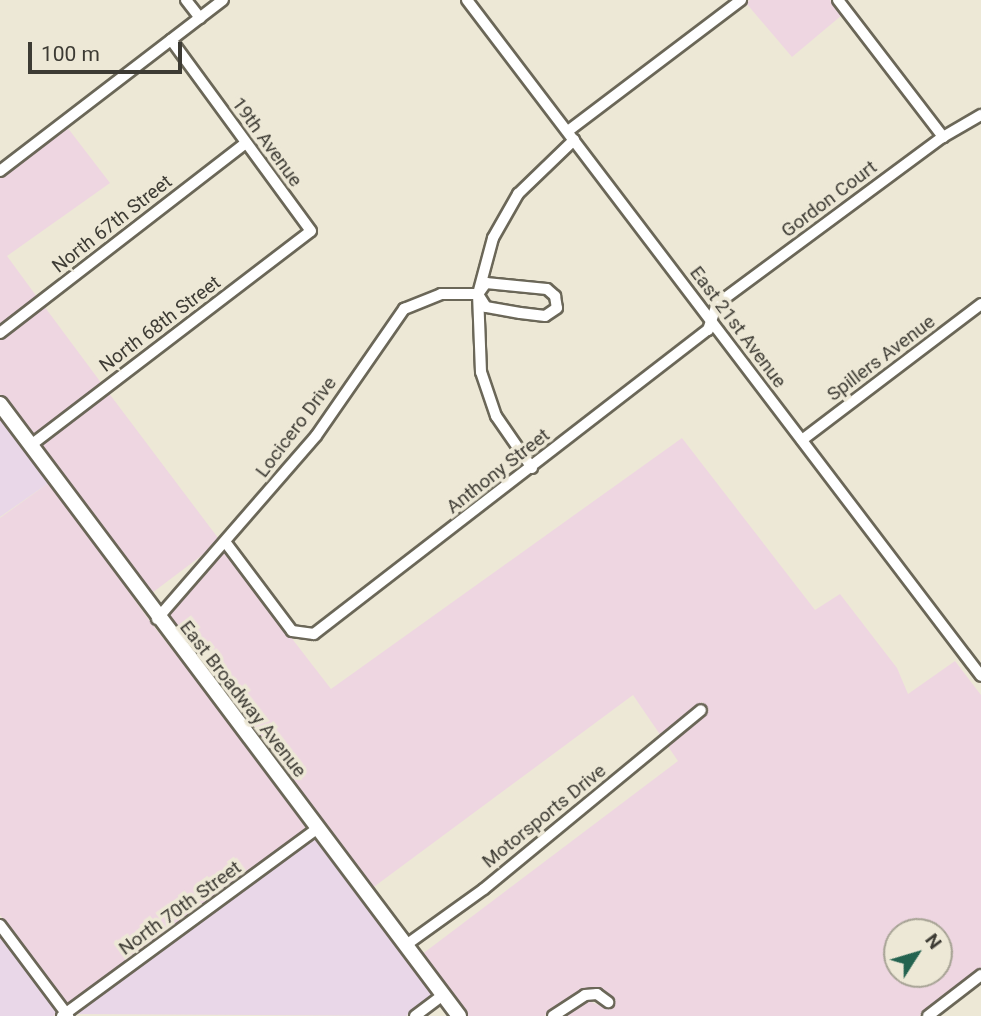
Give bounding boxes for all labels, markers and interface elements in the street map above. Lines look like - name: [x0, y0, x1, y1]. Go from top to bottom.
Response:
- scale bar: [32, 28, 186, 72]
- text: 100 m: [41, 42, 100, 66]
- street label: 19th Avenue: [227, 93, 307, 191]
- street label: Gordon Court: [777, 156, 881, 242]
- street label: North 67th Street: [48, 170, 176, 278]
- street label: East 21st Avenue: [685, 262, 791, 392]
- street label: North 68th Street: [95, 271, 225, 377]
- street label: Spillers Avenue: [823, 310, 939, 406]
- street label: Locicero Drive: [251, 372, 341, 482]
- street label: Anthony Street: [442, 424, 554, 518]
- street label: East Broadway Avenue: [175, 616, 311, 782]
- street label: Motorsports Drive: [478, 759, 610, 873]
- street label: North 70th Street: [114, 856, 246, 960]
- north arrow: [883, 918, 953, 988]
- text: N: [920, 929, 947, 954]

